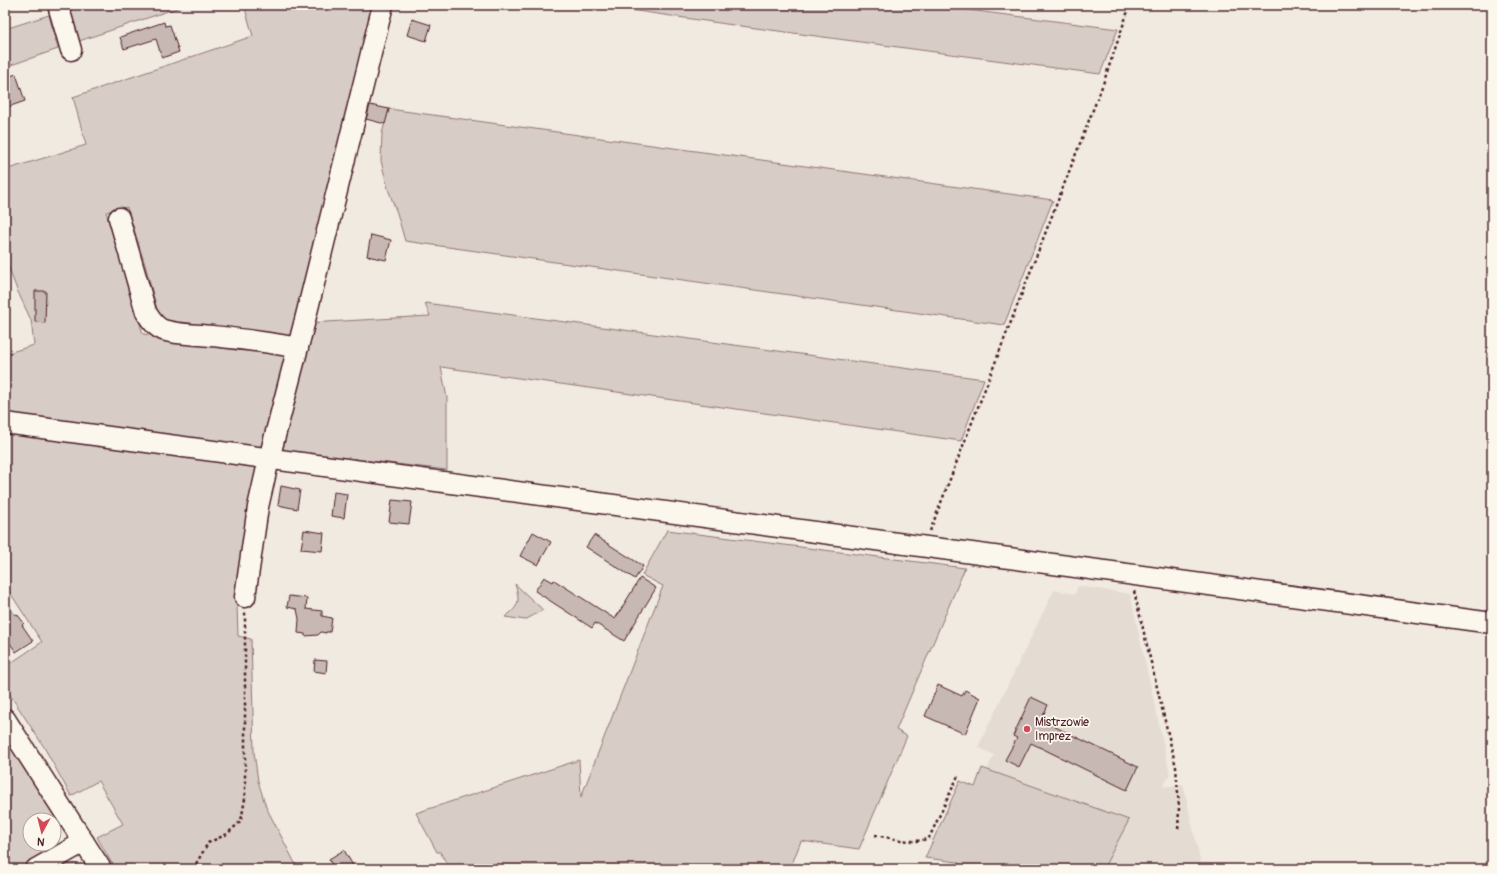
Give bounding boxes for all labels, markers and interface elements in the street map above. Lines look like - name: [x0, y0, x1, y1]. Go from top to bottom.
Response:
- place label: Mistrzowie Imprez: [1035, 715, 1089, 744]
- marker: Mistrzowie Imprez: [1022, 724, 1032, 734]
- north arrow: [22, 812, 62, 852]
- text: N: [36, 834, 45, 848]

